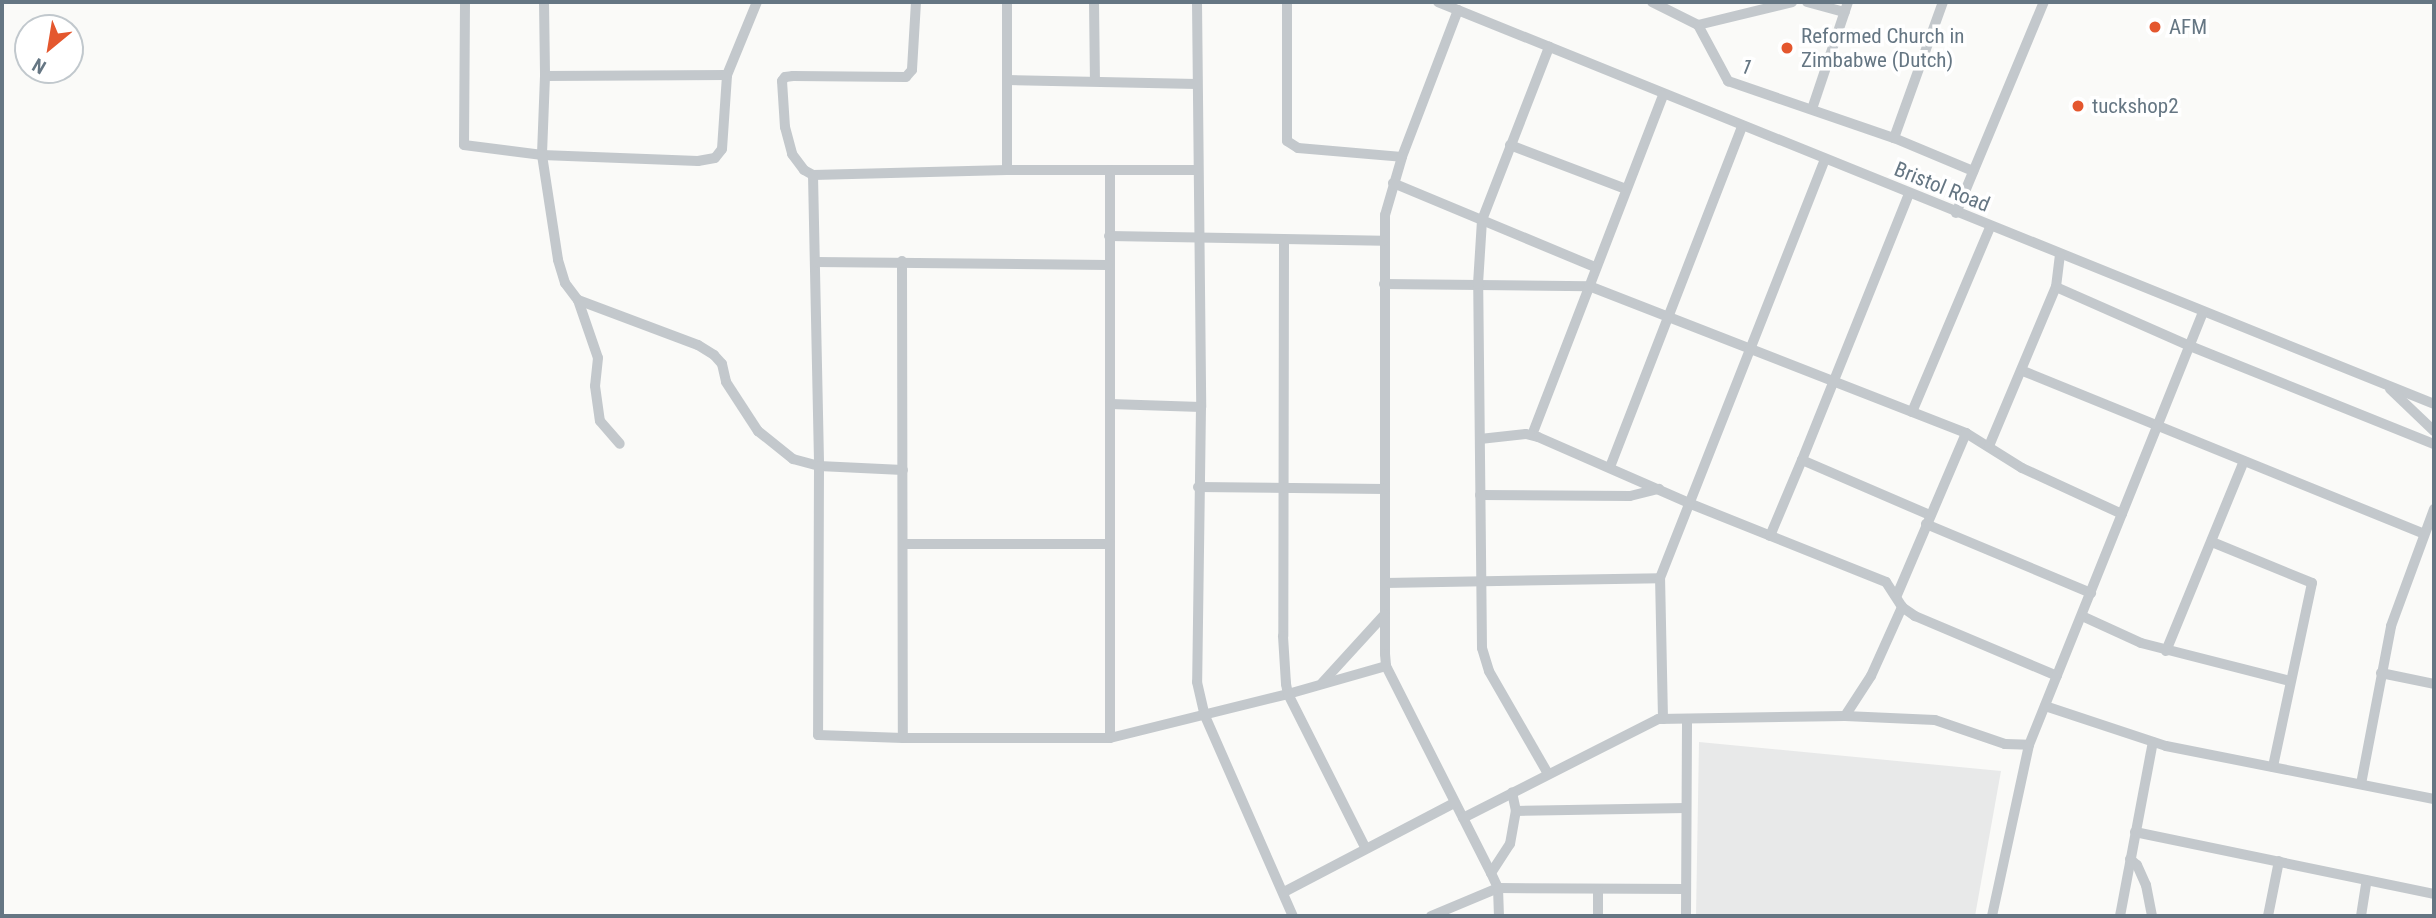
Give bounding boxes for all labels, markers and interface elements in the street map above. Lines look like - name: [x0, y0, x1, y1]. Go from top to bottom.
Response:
- north arrow: [14, 14, 84, 84]
- place label: AFM: [2169, 14, 2207, 40]
- marker: AFM: [2147, 19, 2163, 35]
- place label: Reformed Church in Zimbabwe (Dutch): [1801, 23, 1965, 73]
- marker: Reformed Church in Zimbabwe (Dutch): [1779, 40, 1795, 56]
- text: N: [28, 53, 50, 79]
- street label: 1: [1737, 53, 1757, 81]
- place label: tuckshop2: [2092, 93, 2179, 119]
- marker: tuckshop2: [2070, 98, 2086, 114]
- street label: Bristol Road: [1891, 156, 1993, 218]

